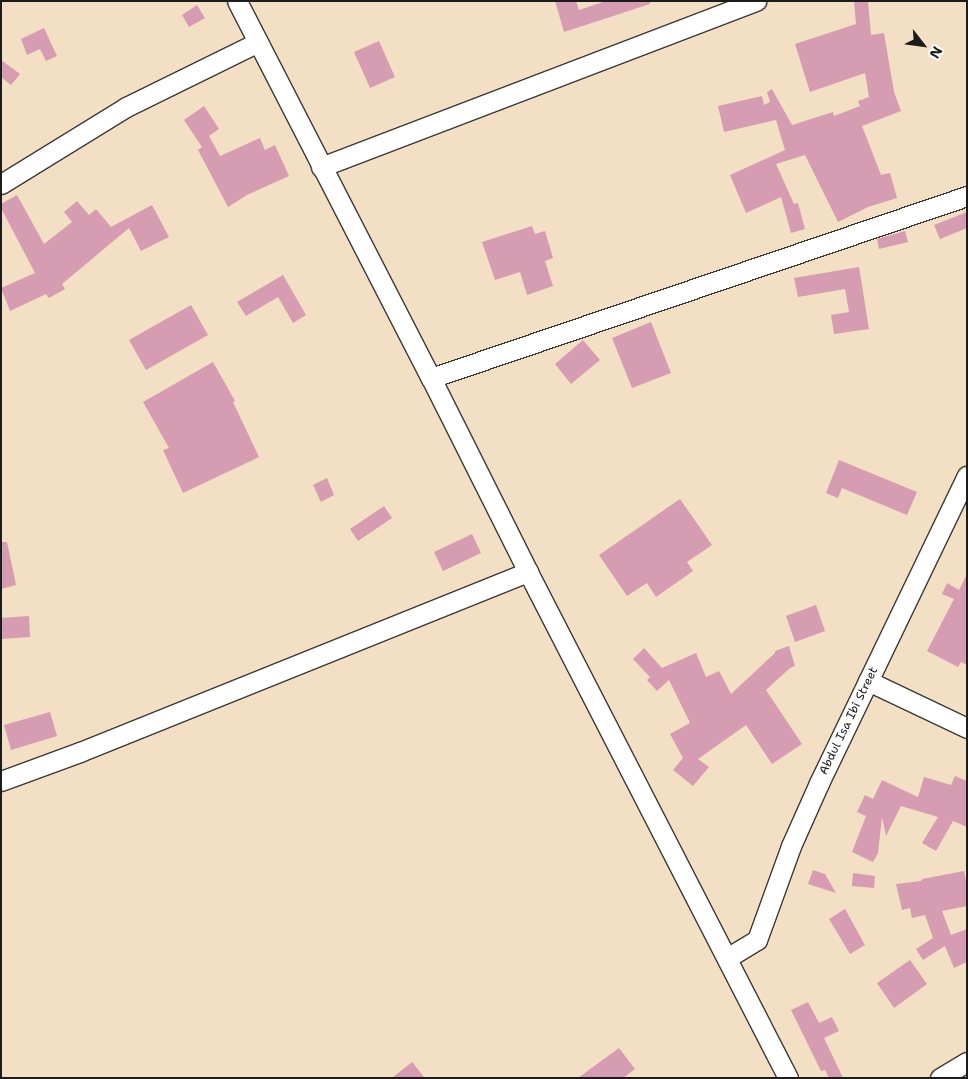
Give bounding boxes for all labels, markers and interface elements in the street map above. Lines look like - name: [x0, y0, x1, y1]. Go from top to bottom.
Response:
- north arrow: [898, 20, 948, 70]
- text: N: [925, 43, 947, 62]
- street label: Abdul Isa Ibi Street: [817, 665, 881, 777]

